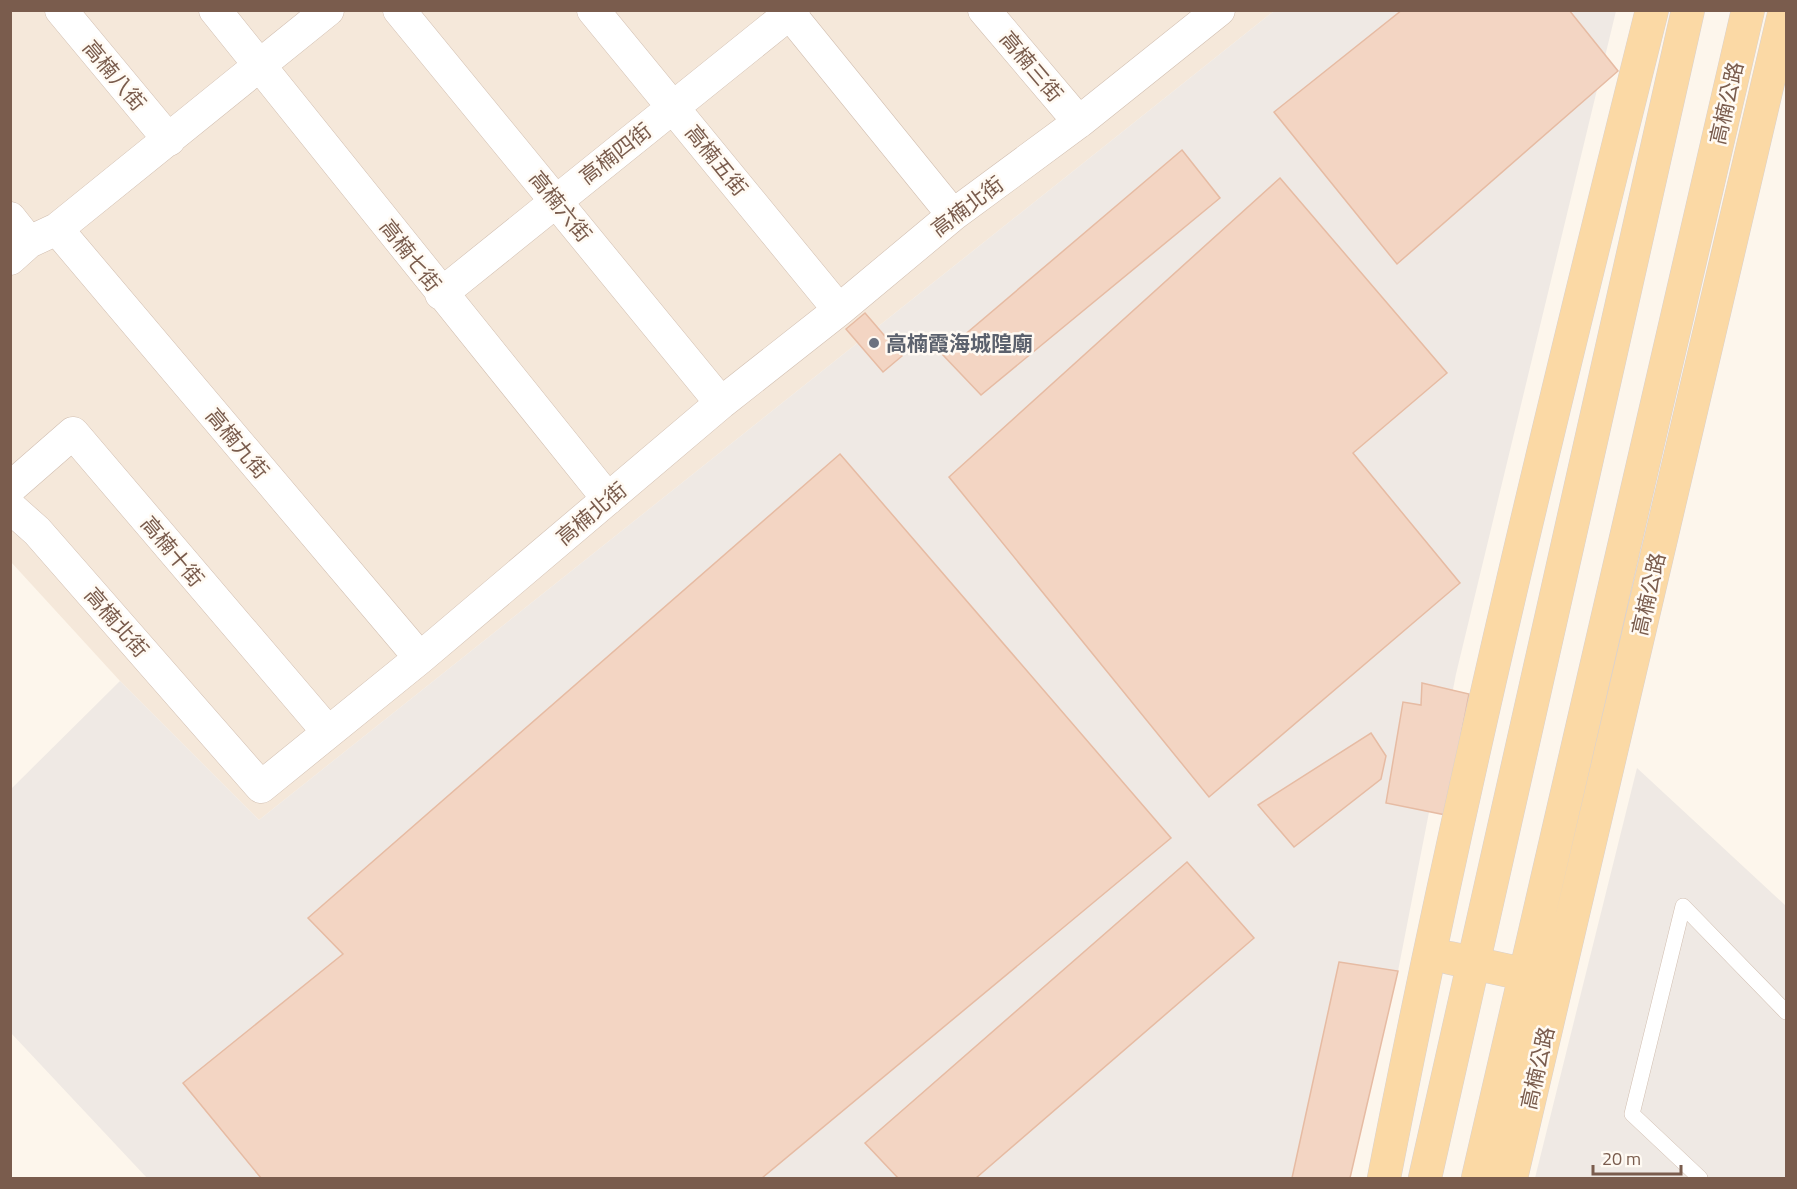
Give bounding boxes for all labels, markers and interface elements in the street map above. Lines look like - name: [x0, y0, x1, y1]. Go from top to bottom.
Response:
- street label: 高楠三街: [993, 24, 1071, 108]
- street label: 高楠八街: [76, 33, 154, 117]
- street label: 高楠公路: [1701, 58, 1751, 148]
- street label: 高楠四街: [572, 115, 658, 191]
- street label: 高楠五街: [678, 117, 756, 203]
- street label: 高楠六街: [522, 163, 600, 249]
- street label: 高楠北街: [924, 168, 1010, 244]
- street label: 高楠七街: [373, 212, 449, 298]
- place label: 高楠霞海城隍廟: [886, 327, 1033, 359]
- marker: 高楠霞海城隍廟: [867, 336, 881, 350]
- street label: 高楠九街: [199, 401, 277, 485]
- street label: 高楠北街: [549, 474, 633, 552]
- street label: 高楠十街: [134, 509, 212, 593]
- street label: 高楠公路: [1623, 549, 1673, 639]
- street label: 高楠北街: [77, 580, 157, 664]
- street label: 高楠公路: [1512, 1023, 1562, 1113]
- scale bar: [1593, 1138, 1682, 1176]
- text: 20 m: [1602, 1145, 1641, 1172]

